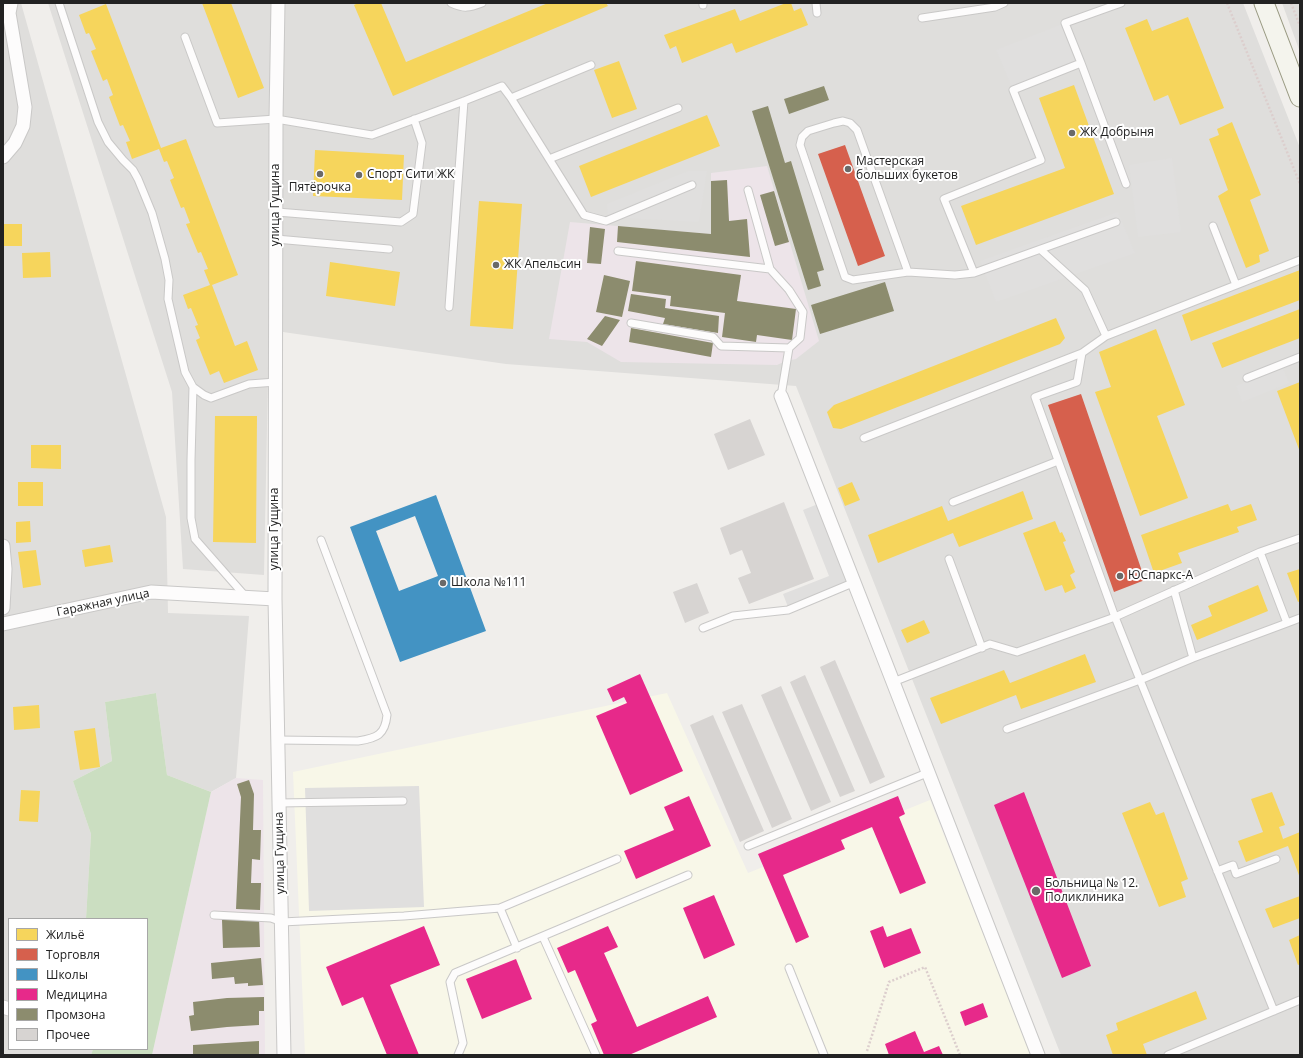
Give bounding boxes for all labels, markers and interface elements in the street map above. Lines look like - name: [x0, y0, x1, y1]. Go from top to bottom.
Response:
- place label: ЖК Добрыня: [1080, 126, 1154, 140]
- marker: ЖК Добрыня: [1067, 128, 1077, 138]
- place label: Мастерская больших букетов: [856, 155, 958, 183]
- street label: улица Гущина: [269, 164, 283, 246]
- marker: Мастерская больших букетов: [843, 164, 853, 174]
- place label: Спорт Сити ЖК: [367, 168, 454, 182]
- marker: Пятёрочка: [315, 169, 325, 179]
- marker: Спорт Сити ЖК: [354, 170, 364, 180]
- place label: Пятёрочка: [289, 181, 351, 195]
- place label: ЖК Апельсин: [504, 258, 581, 272]
- marker: ЖК Апельсин: [491, 260, 501, 270]
- street label: улица Гущина: [268, 488, 282, 570]
- place label: ЮСпаркс-А: [1128, 569, 1193, 583]
- marker: ЮСпаркс-А: [1115, 571, 1125, 581]
- place label: Школа №111: [451, 576, 526, 590]
- marker: Школа №111: [438, 578, 448, 588]
- street label: Гаражная улица: [55, 586, 151, 620]
- street label: улица Гущина: [272, 812, 288, 894]
- place label: Больница № 12. Поликлиника: [1045, 877, 1138, 905]
- marker: Больница № 12. Поликлиника: [1030, 885, 1042, 897]
- legend: [8, 918, 148, 1050]
- text: Жильё: [46, 926, 84, 943]
- text: Торговля: [46, 946, 100, 963]
- text: Школы: [46, 966, 88, 983]
- text: Медицина: [46, 986, 107, 1003]
- text: Промзона: [46, 1006, 105, 1023]
- text: Прочее: [46, 1026, 90, 1043]

